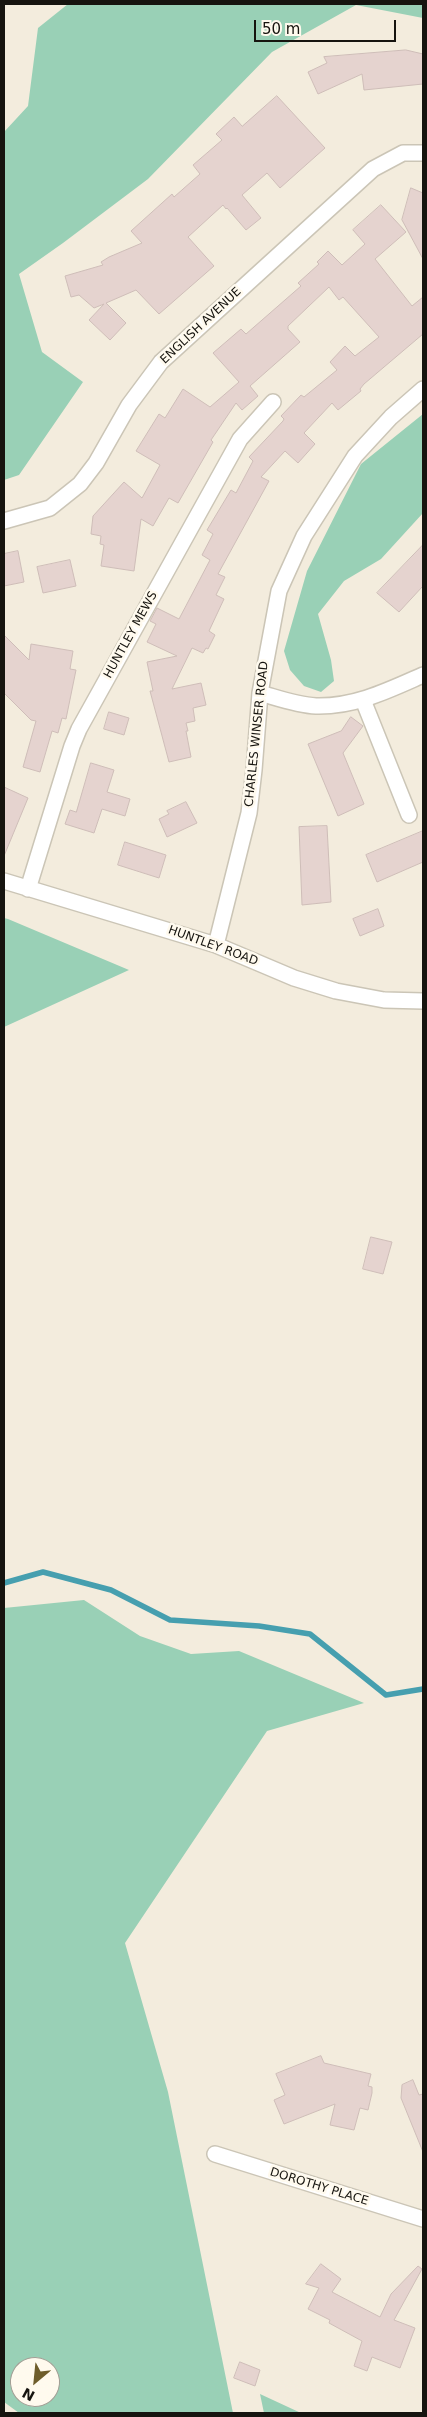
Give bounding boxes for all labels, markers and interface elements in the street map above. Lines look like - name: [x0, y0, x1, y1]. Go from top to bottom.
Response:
- scale bar: [257, 10, 400, 42]
- text: 50 m: [262, 20, 300, 38]
- street label: ENGLISH AVENUE: [158, 285, 244, 367]
- street label: HUNTLEY MEWS: [101, 589, 161, 681]
- street label: CHARLES WINSER ROAD: [242, 660, 272, 808]
- street label: HUNTLEY ROAD: [166, 923, 260, 969]
- street label: DOROTHY PLACE: [268, 2165, 370, 2209]
- north arrow: [10, 2357, 60, 2407]
- text: N: [19, 2385, 37, 2404]

